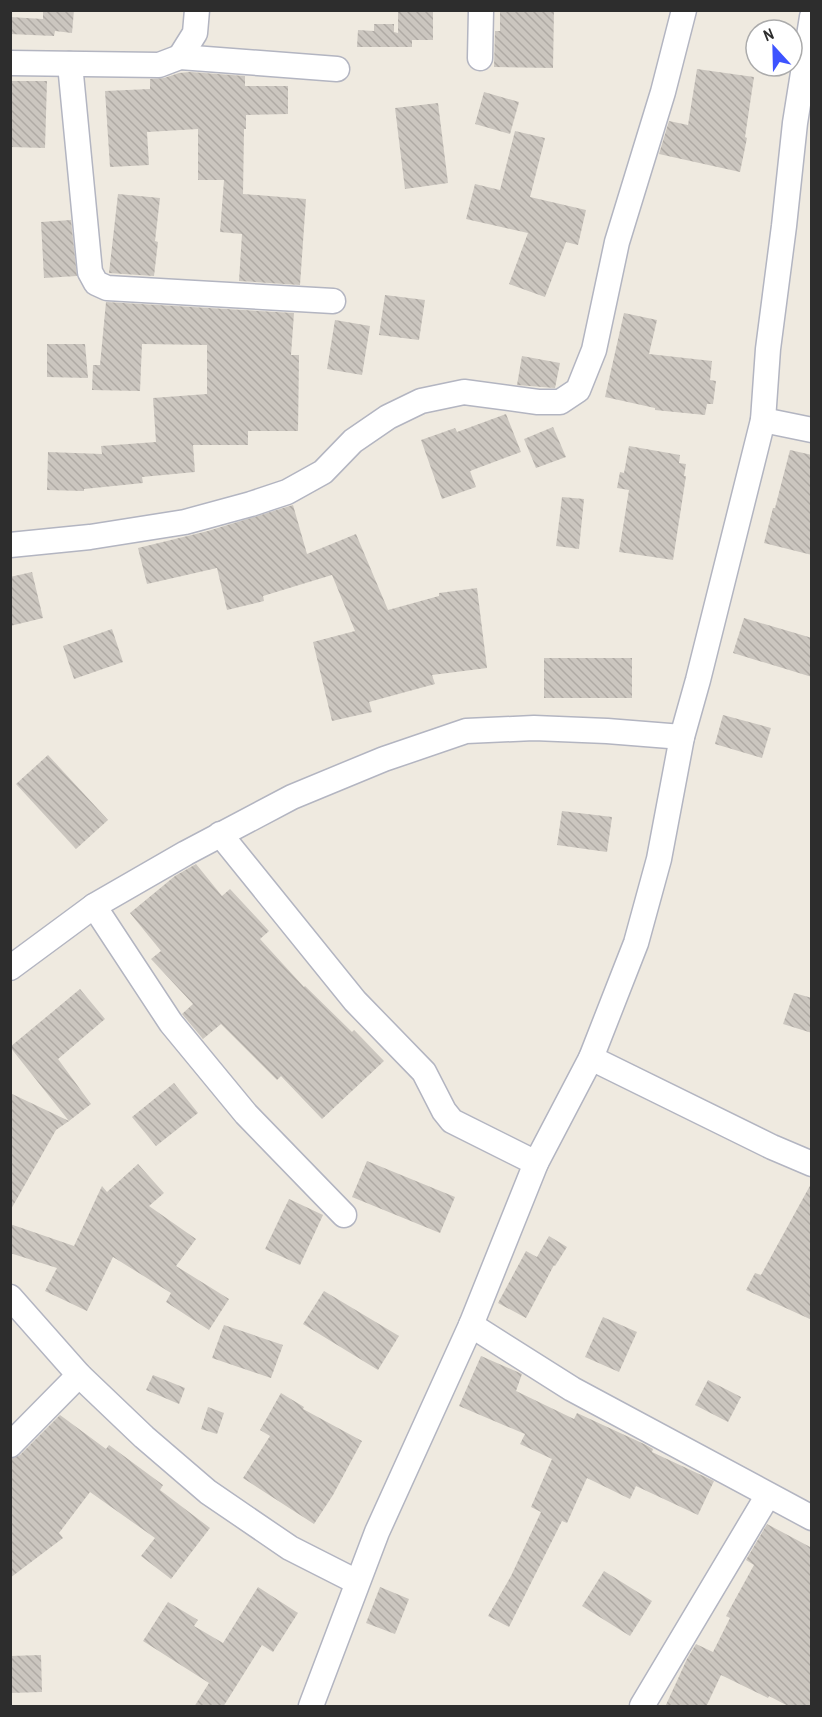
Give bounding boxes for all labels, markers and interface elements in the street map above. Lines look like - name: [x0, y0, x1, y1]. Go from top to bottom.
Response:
- north arrow: [744, 18, 804, 78]
- text: N: [760, 22, 777, 46]

